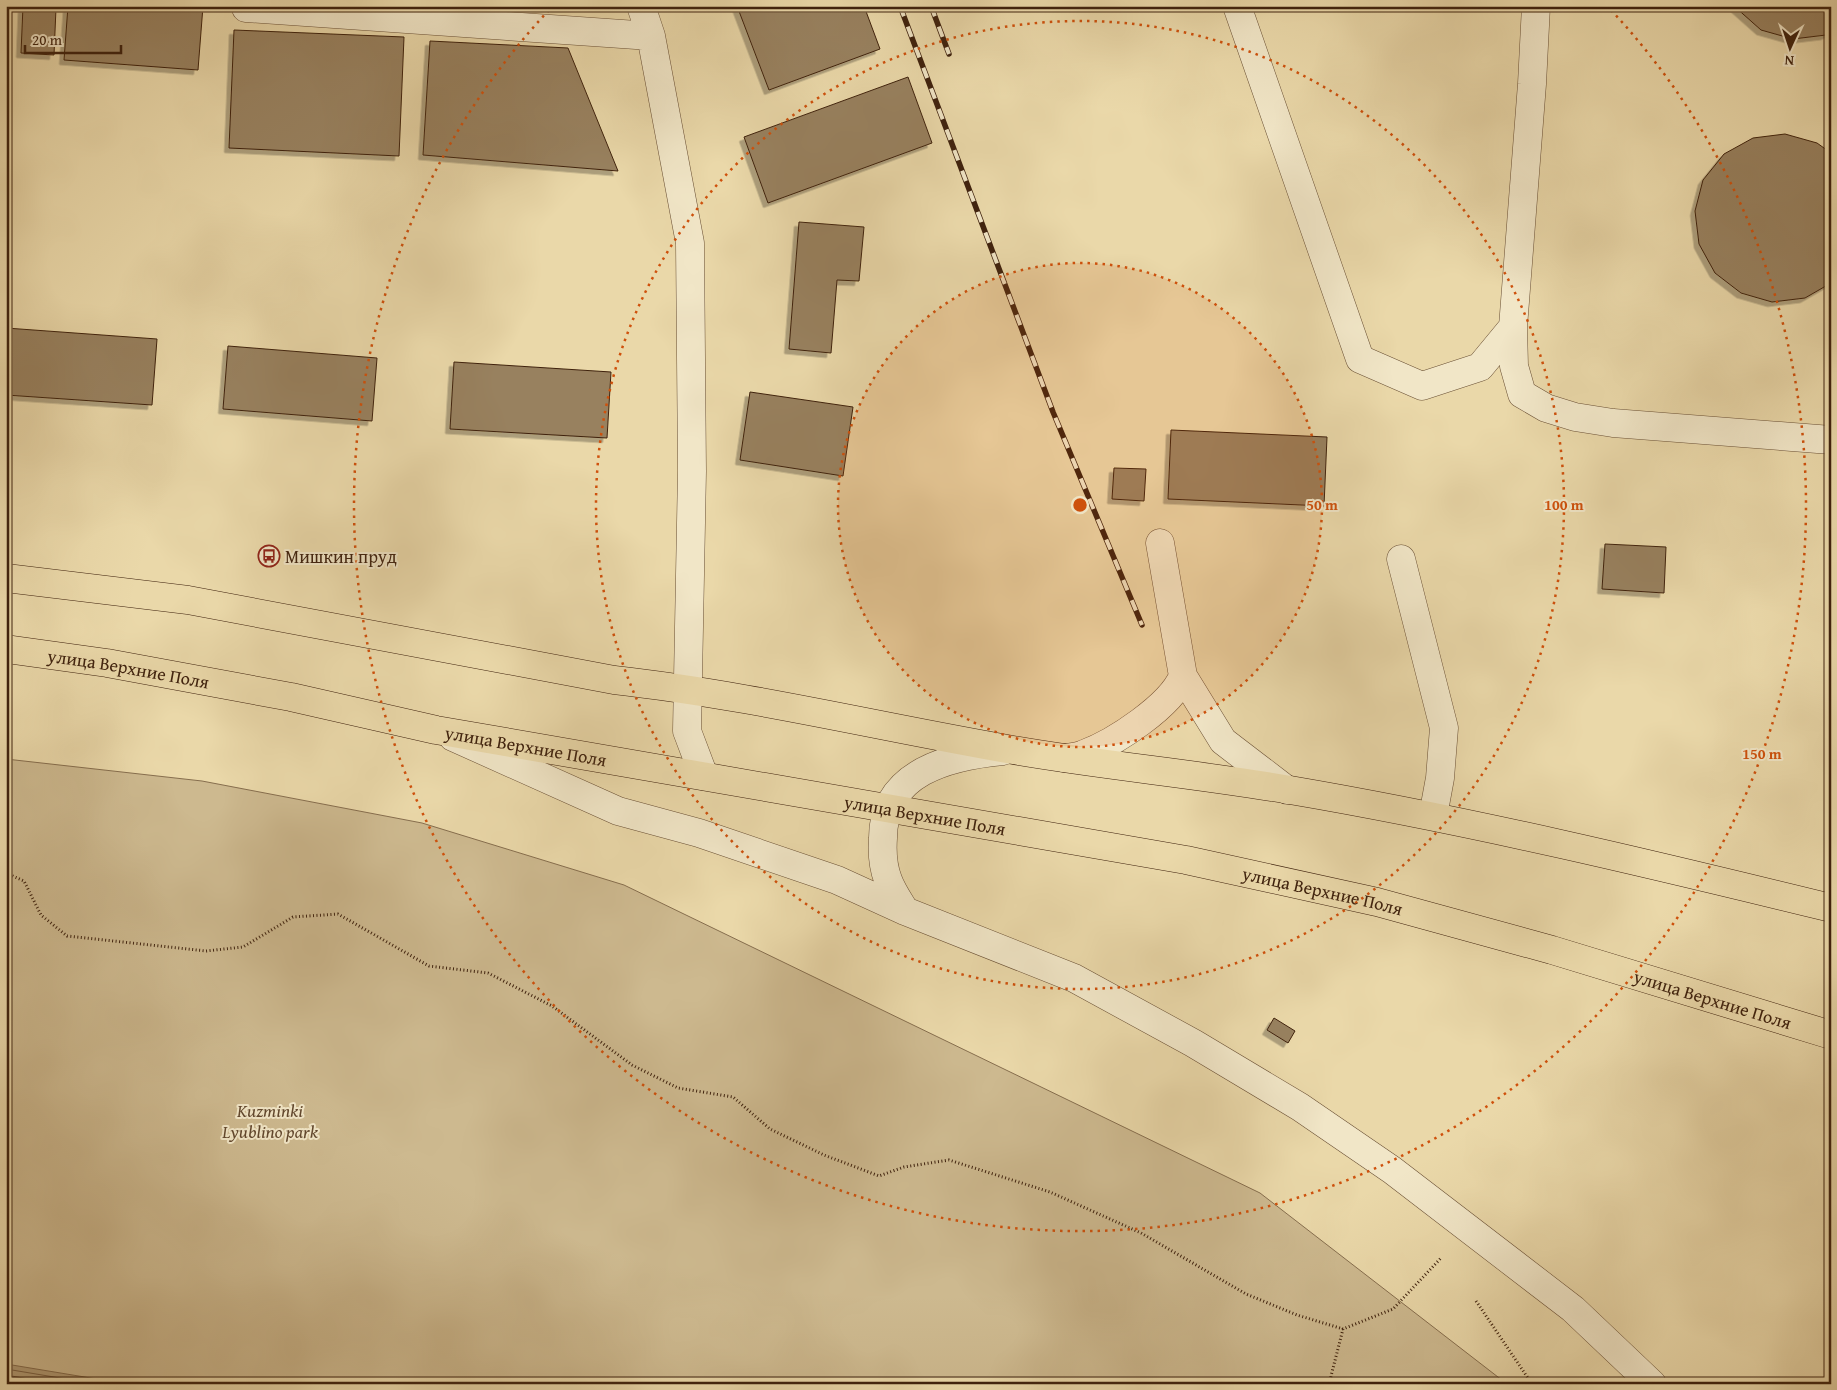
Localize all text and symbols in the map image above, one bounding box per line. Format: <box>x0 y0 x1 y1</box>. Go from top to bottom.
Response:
scale bar <box>25 22 121 54</box>
north arrow <box>1764 22 1814 72</box>
text: 20 m <box>32 29 63 50</box>
text: N <box>1783 51 1795 71</box>
text: 50 m <box>1306 494 1338 515</box>
text: 100 m <box>1544 494 1584 515</box>
centre of rings <box>1071 496 1089 514</box>
place label: Мишкин пруд <box>285 543 397 570</box>
bus stop icon: Мишкин пруд <box>257 544 281 568</box>
street label: улица Верхние Поля <box>45 641 212 695</box>
street label: улица Верхние Поля <box>442 718 609 773</box>
text: 150 m <box>1742 743 1782 764</box>
street label: улица Верхние Поля <box>841 787 1008 842</box>
street label: улица Верхние Поля <box>1239 859 1406 922</box>
street label: улица Верхние Поля <box>1630 962 1795 1036</box>
park label: Kuzminki Lyublino park <box>221 1097 319 1145</box>

